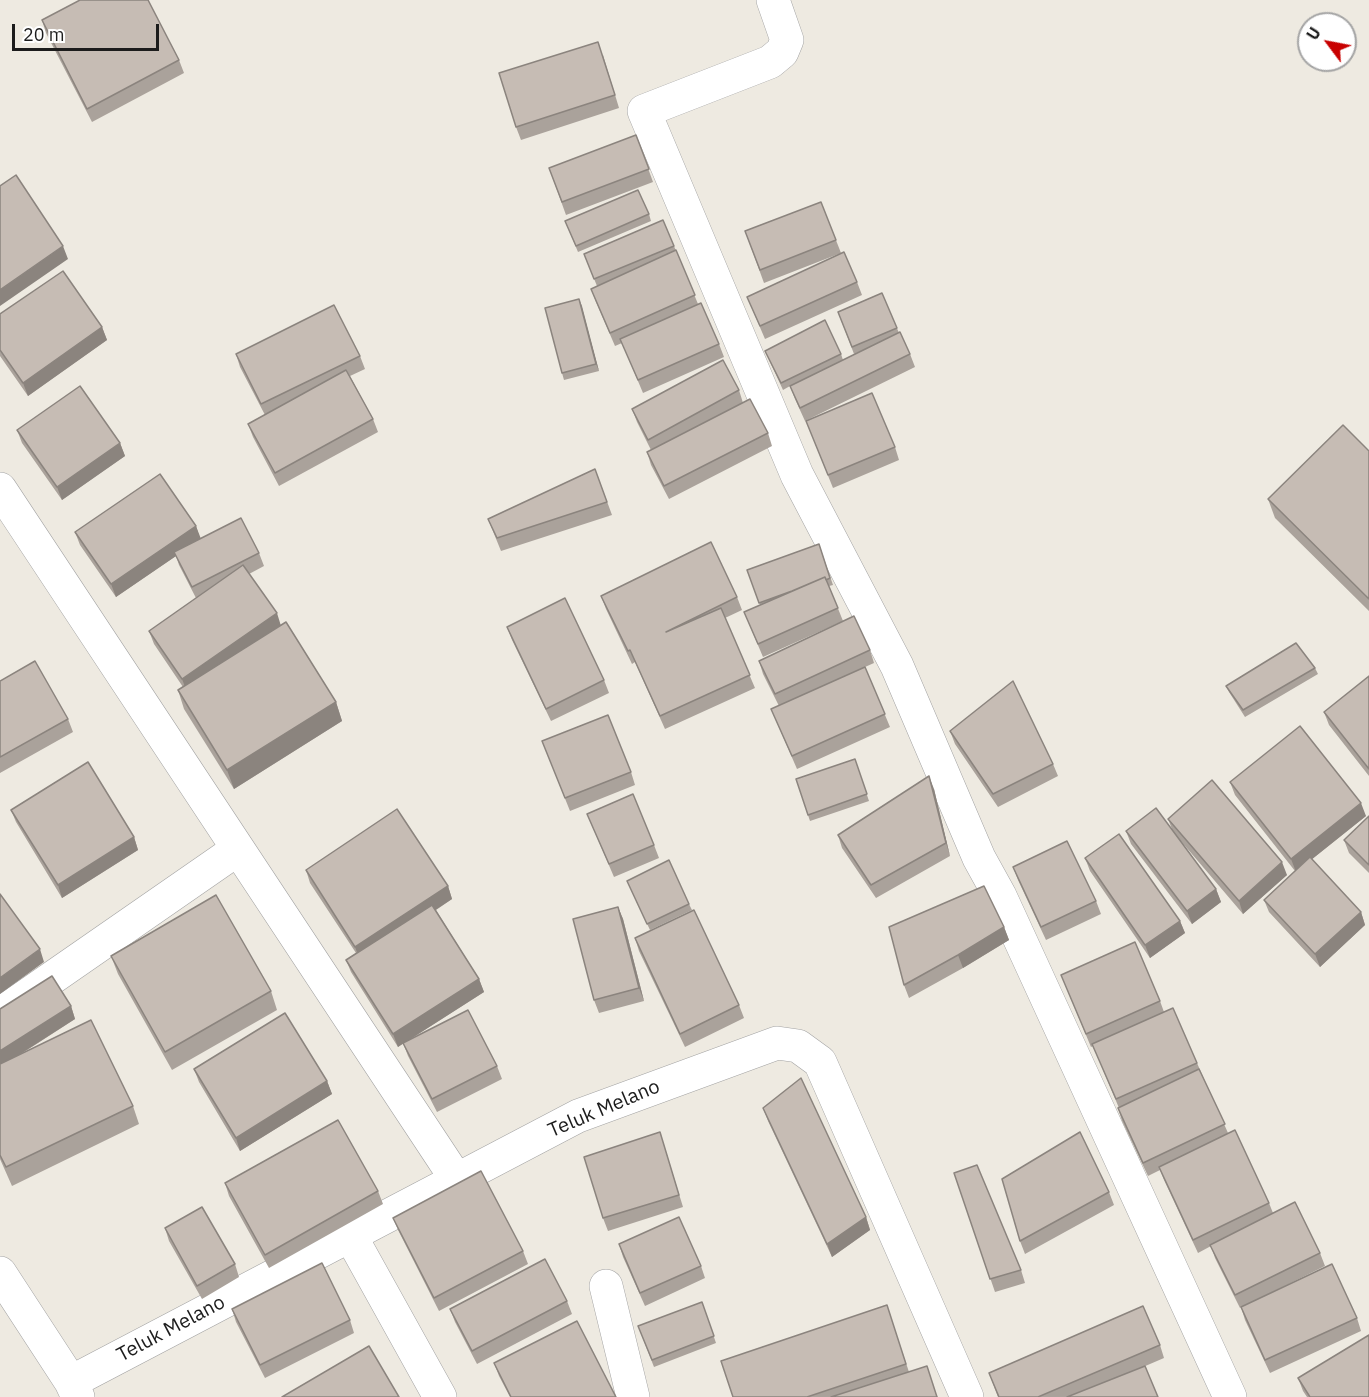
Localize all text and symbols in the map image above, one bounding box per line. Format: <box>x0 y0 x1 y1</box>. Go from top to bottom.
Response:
scale bar <box>15 12 162 50</box>
north arrow <box>1297 12 1357 72</box>
text: 20 m <box>23 23 65 46</box>
text: U <box>1302 24 1325 44</box>
street label: Teluk Melano <box>545 1075 663 1143</box>
street label: Teluk Melano <box>113 1290 229 1368</box>

